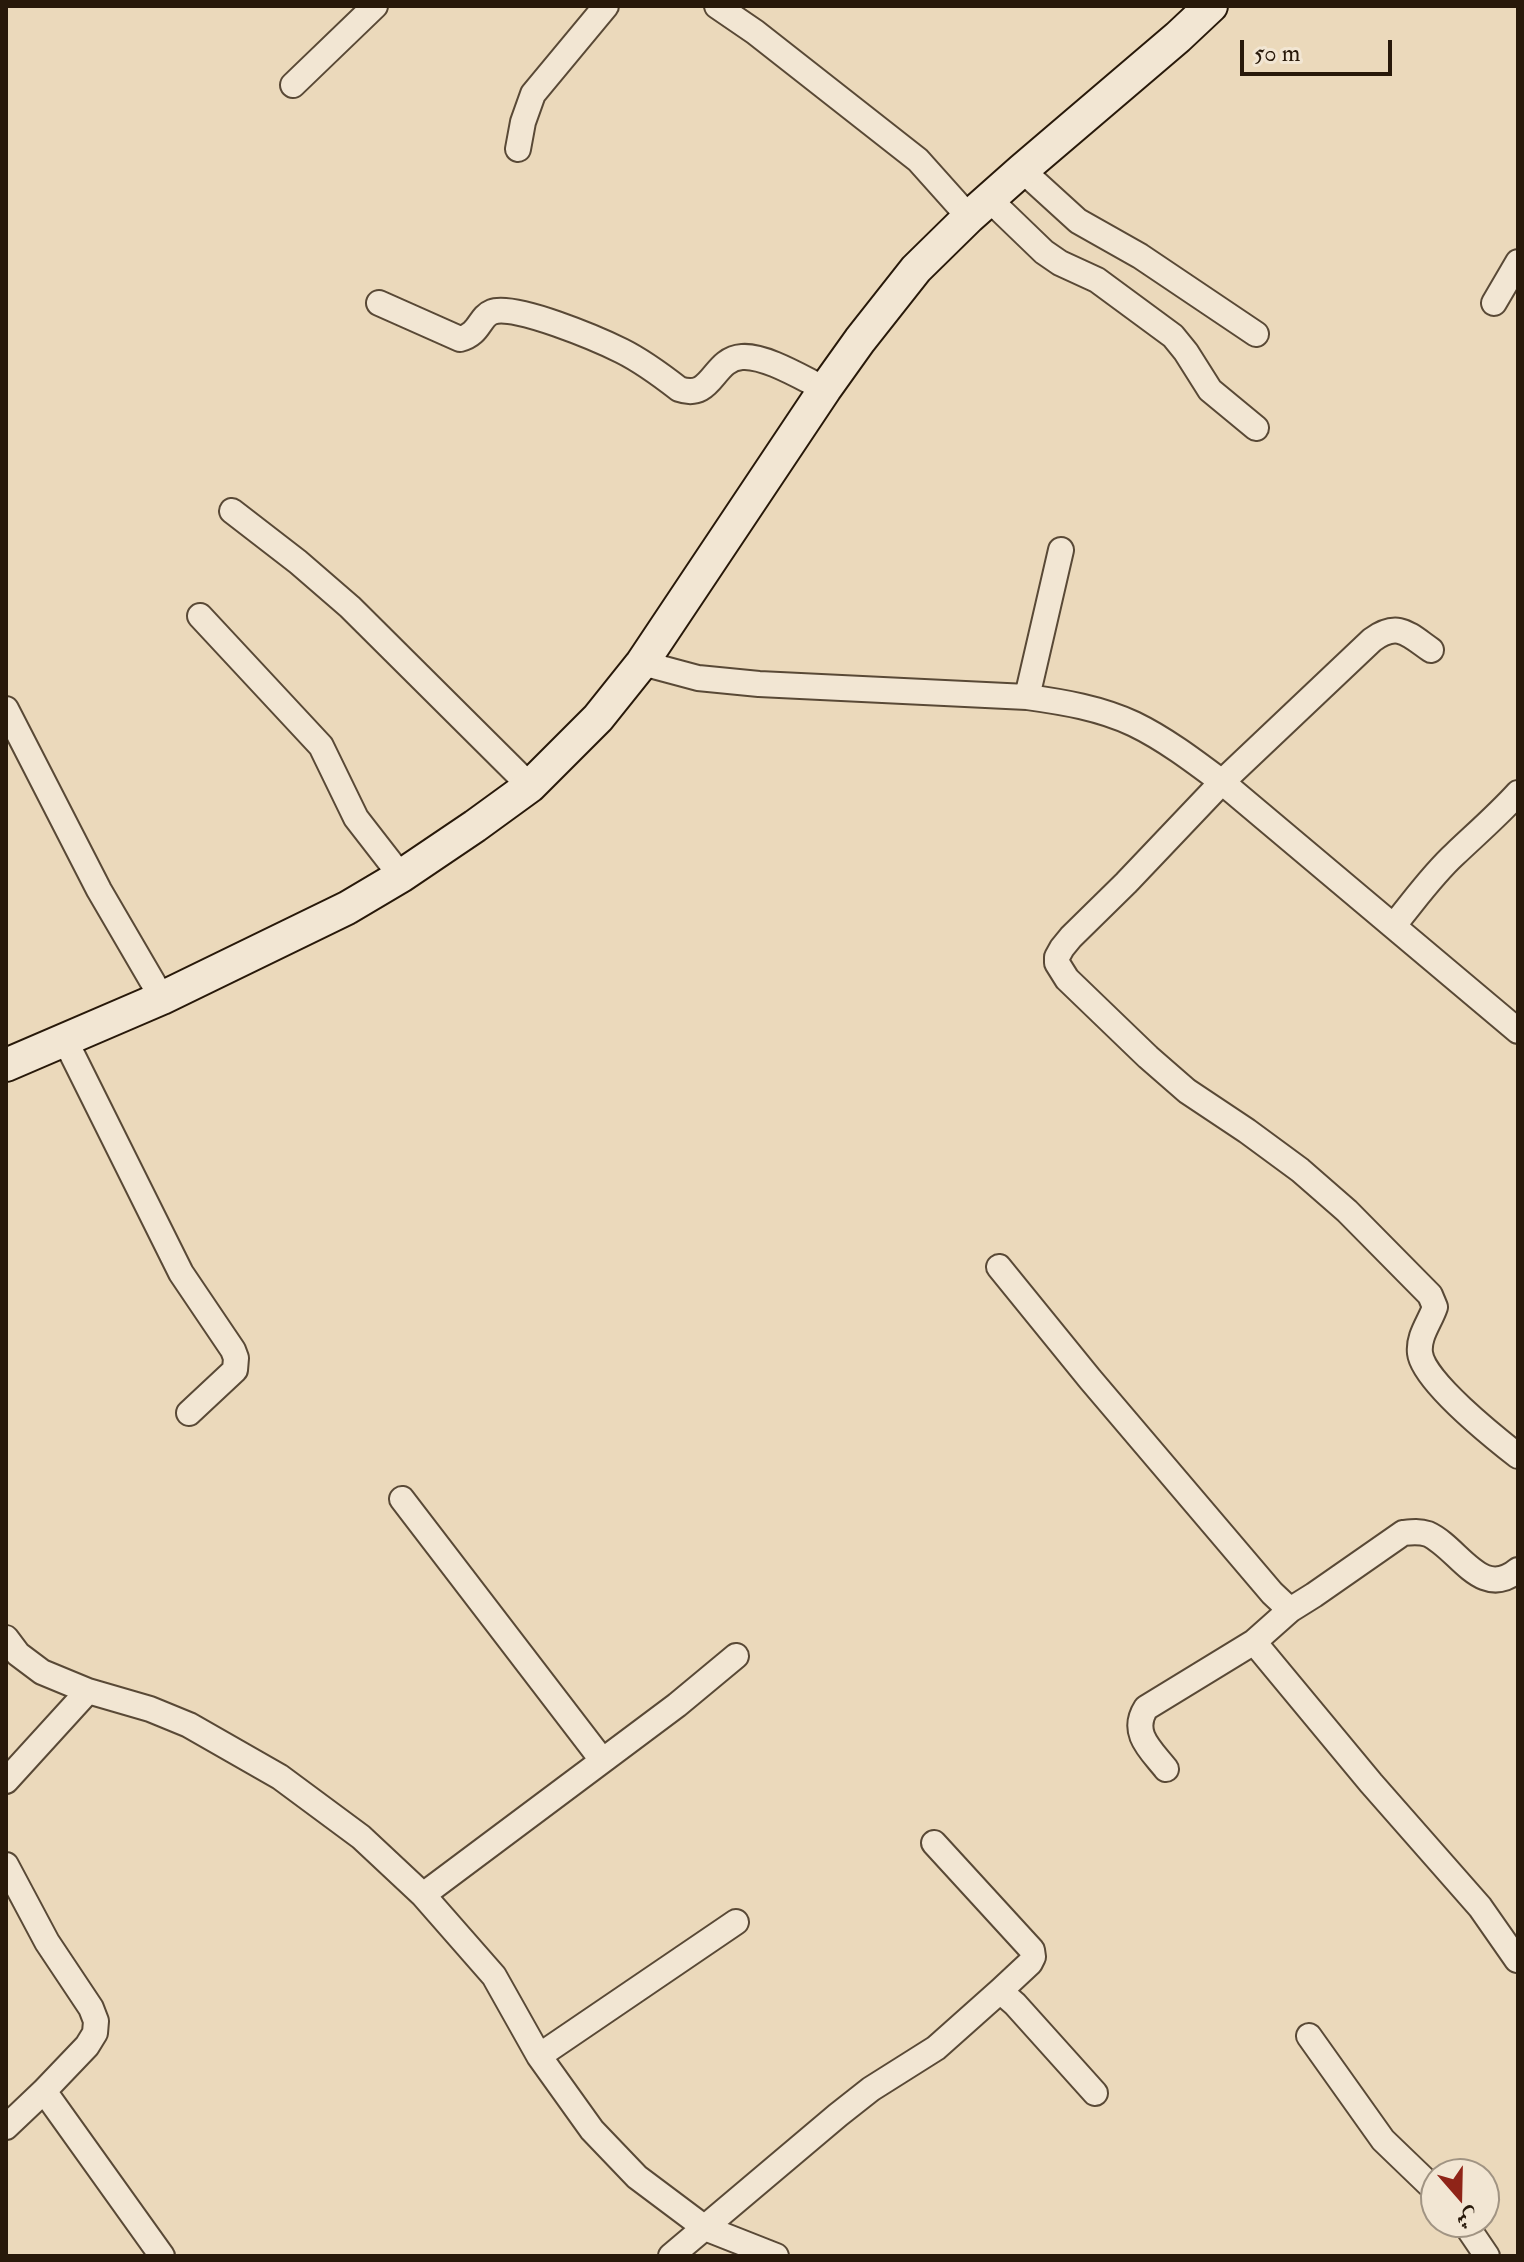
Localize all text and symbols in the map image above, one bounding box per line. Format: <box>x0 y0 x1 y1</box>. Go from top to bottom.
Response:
scale bar <box>1244 24 1396 74</box>
text: 50 m <box>1254 38 1300 69</box>
north arrow <box>1420 2158 1500 2238</box>
text: ش <box>1452 2202 1483 2236</box>

